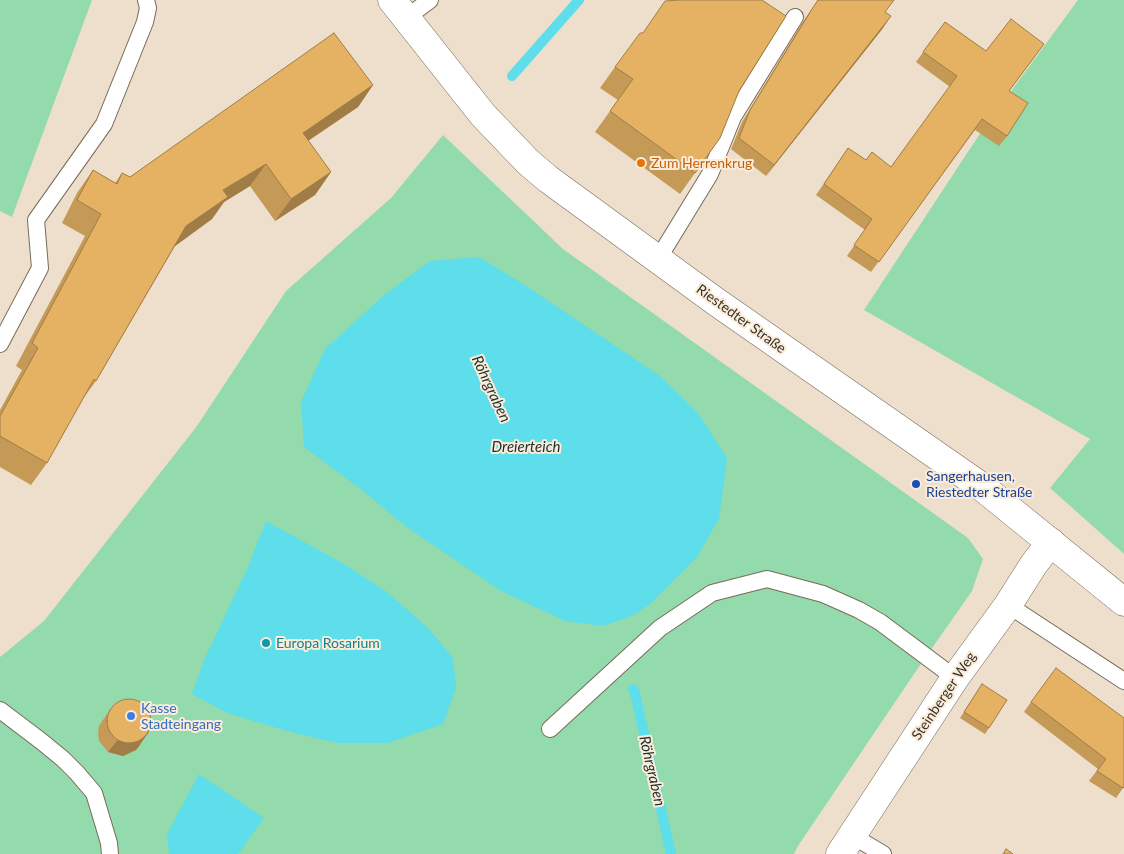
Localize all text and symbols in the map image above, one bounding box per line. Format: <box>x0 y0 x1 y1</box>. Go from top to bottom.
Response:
place label: Zum Herrenkrug <box>651 155 752 171</box>
marker: Zum Herrenkrug <box>635 157 647 169</box>
street label: Riestedter Straße <box>693 281 789 357</box>
water label: Röhrgraben <box>468 353 514 425</box>
water label: Dreierteich <box>492 438 560 456</box>
place label: Sangerhausen, Riestedter Straße <box>926 468 1033 501</box>
marker: Sangerhausen, Riestedter Straße <box>910 478 922 490</box>
place label: Europa Rosarium <box>276 635 380 651</box>
marker: Europa Rosarium <box>260 637 272 649</box>
street label: Steinberger Weg <box>908 649 980 743</box>
place label: Kasse Stadteingang <box>141 700 221 732</box>
marker: Kasse Stadteingang <box>125 710 137 722</box>
water label: Röhrgraben <box>635 734 669 808</box>

